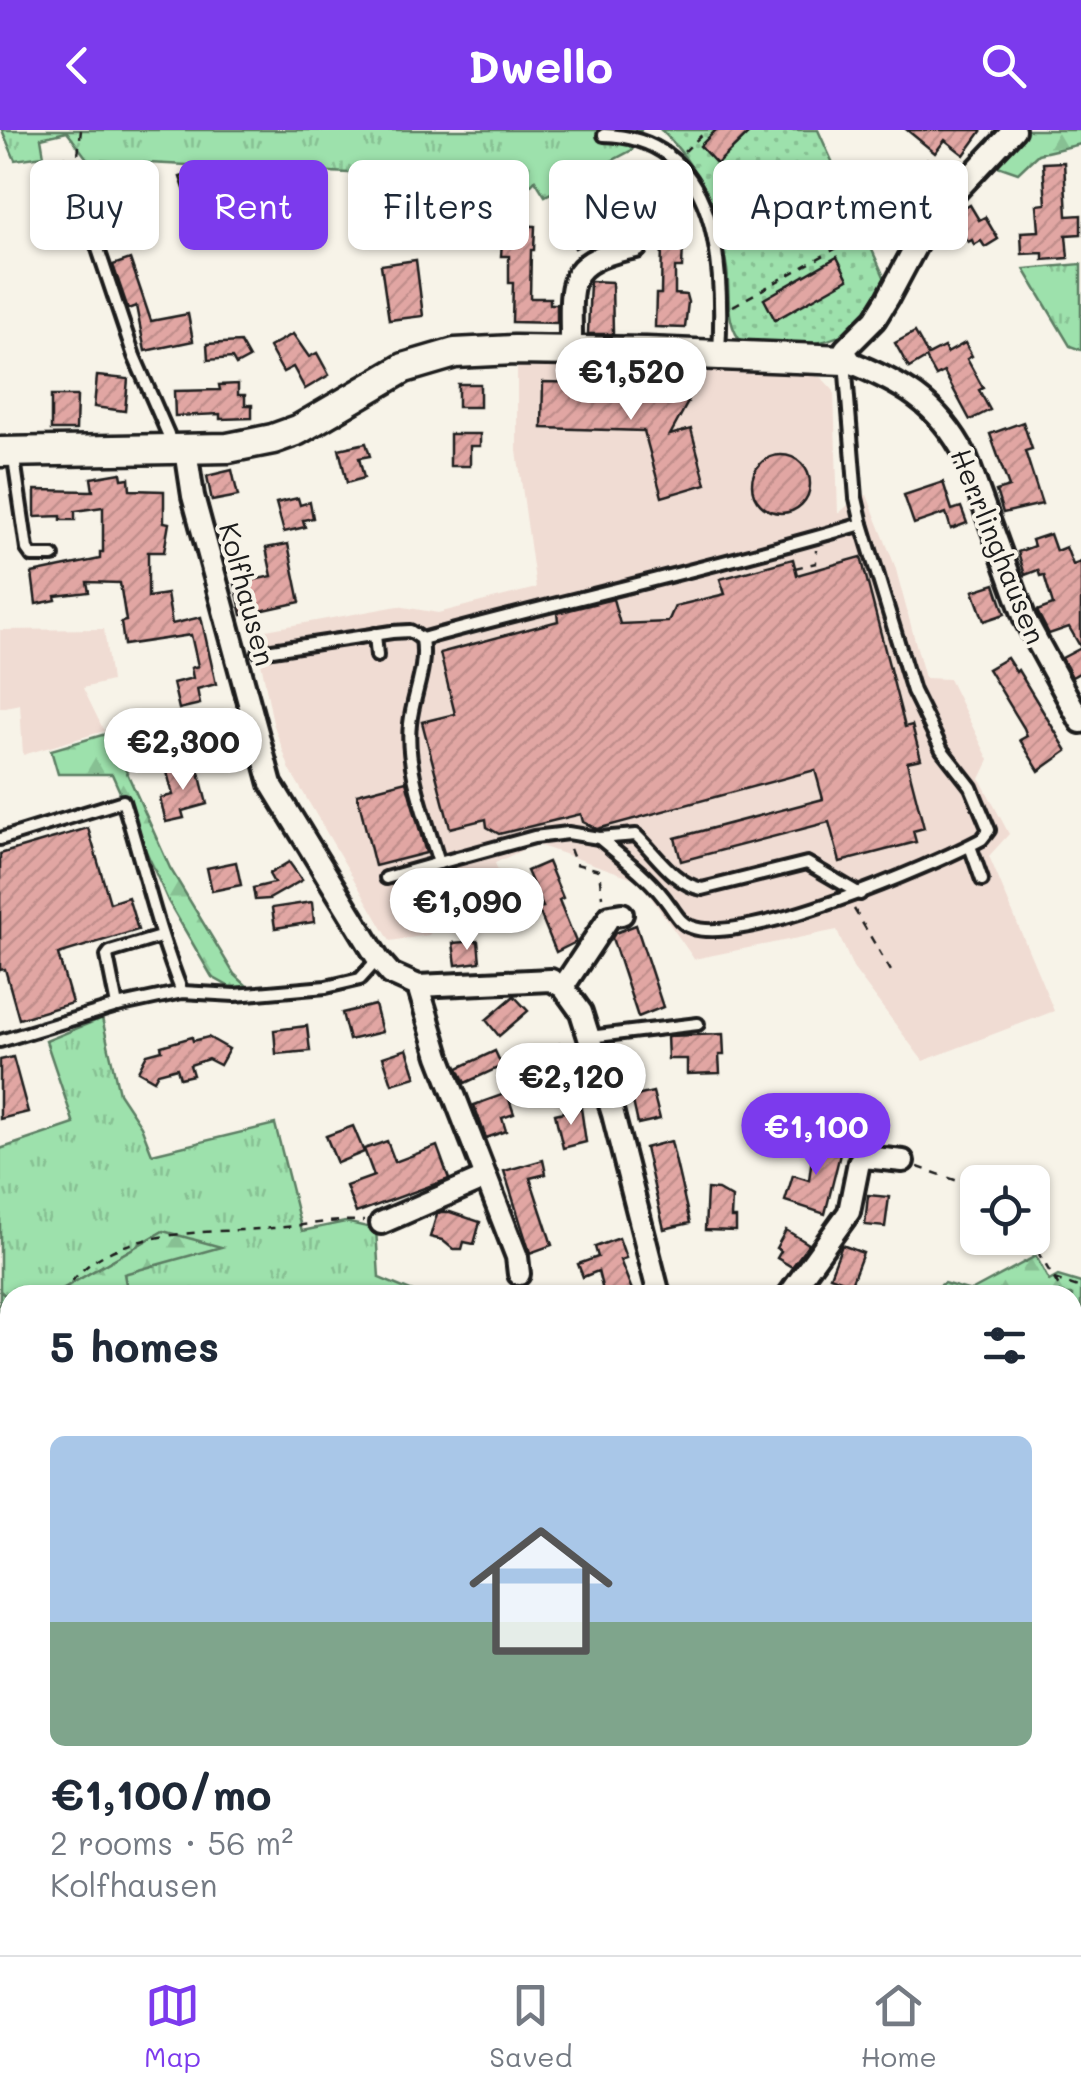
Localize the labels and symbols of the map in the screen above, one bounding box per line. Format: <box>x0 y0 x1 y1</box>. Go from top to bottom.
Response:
pin: €1,520 <box>550 338 712 423</box>
street label: Herrlinghausen <box>943 443 1055 649</box>
street label: Kolfhausen <box>212 519 284 669</box>
pin: €2,300 <box>102 708 264 793</box>
pin: €1,090 <box>386 868 548 953</box>
pin: €2,120 <box>490 1043 652 1128</box>
pin: €1,100 <box>735 1093 897 1178</box>

